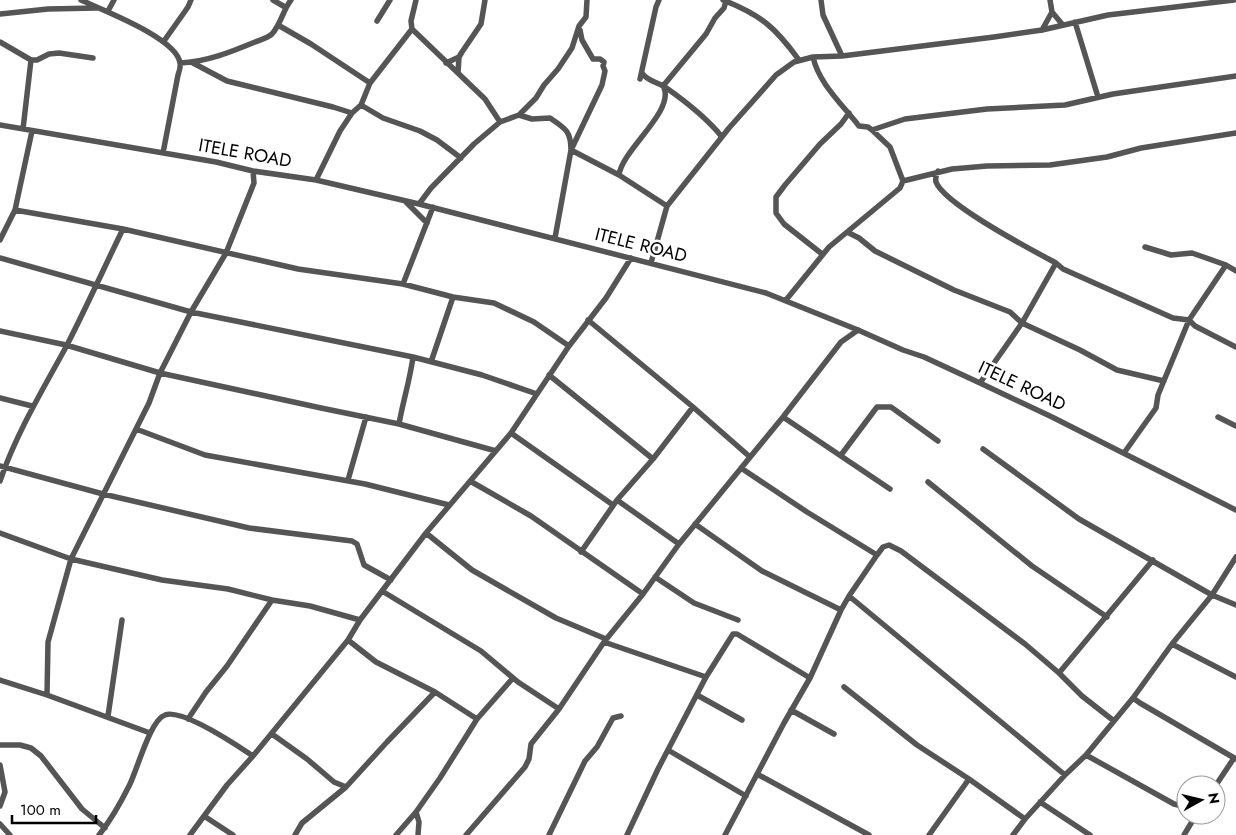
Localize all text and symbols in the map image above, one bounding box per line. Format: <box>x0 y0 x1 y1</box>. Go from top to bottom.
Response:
street label: ITELE ROAD <box>196 132 294 174</box>
street label: ITELE ROAD <box>592 221 690 269</box>
street label: ITELE ROAD <box>974 354 1070 418</box>
north arrow <box>1176 775 1226 825</box>
text: N <box>1203 791 1225 805</box>
scale bar <box>12 792 96 824</box>
text: 100 m <box>20 799 61 821</box>

